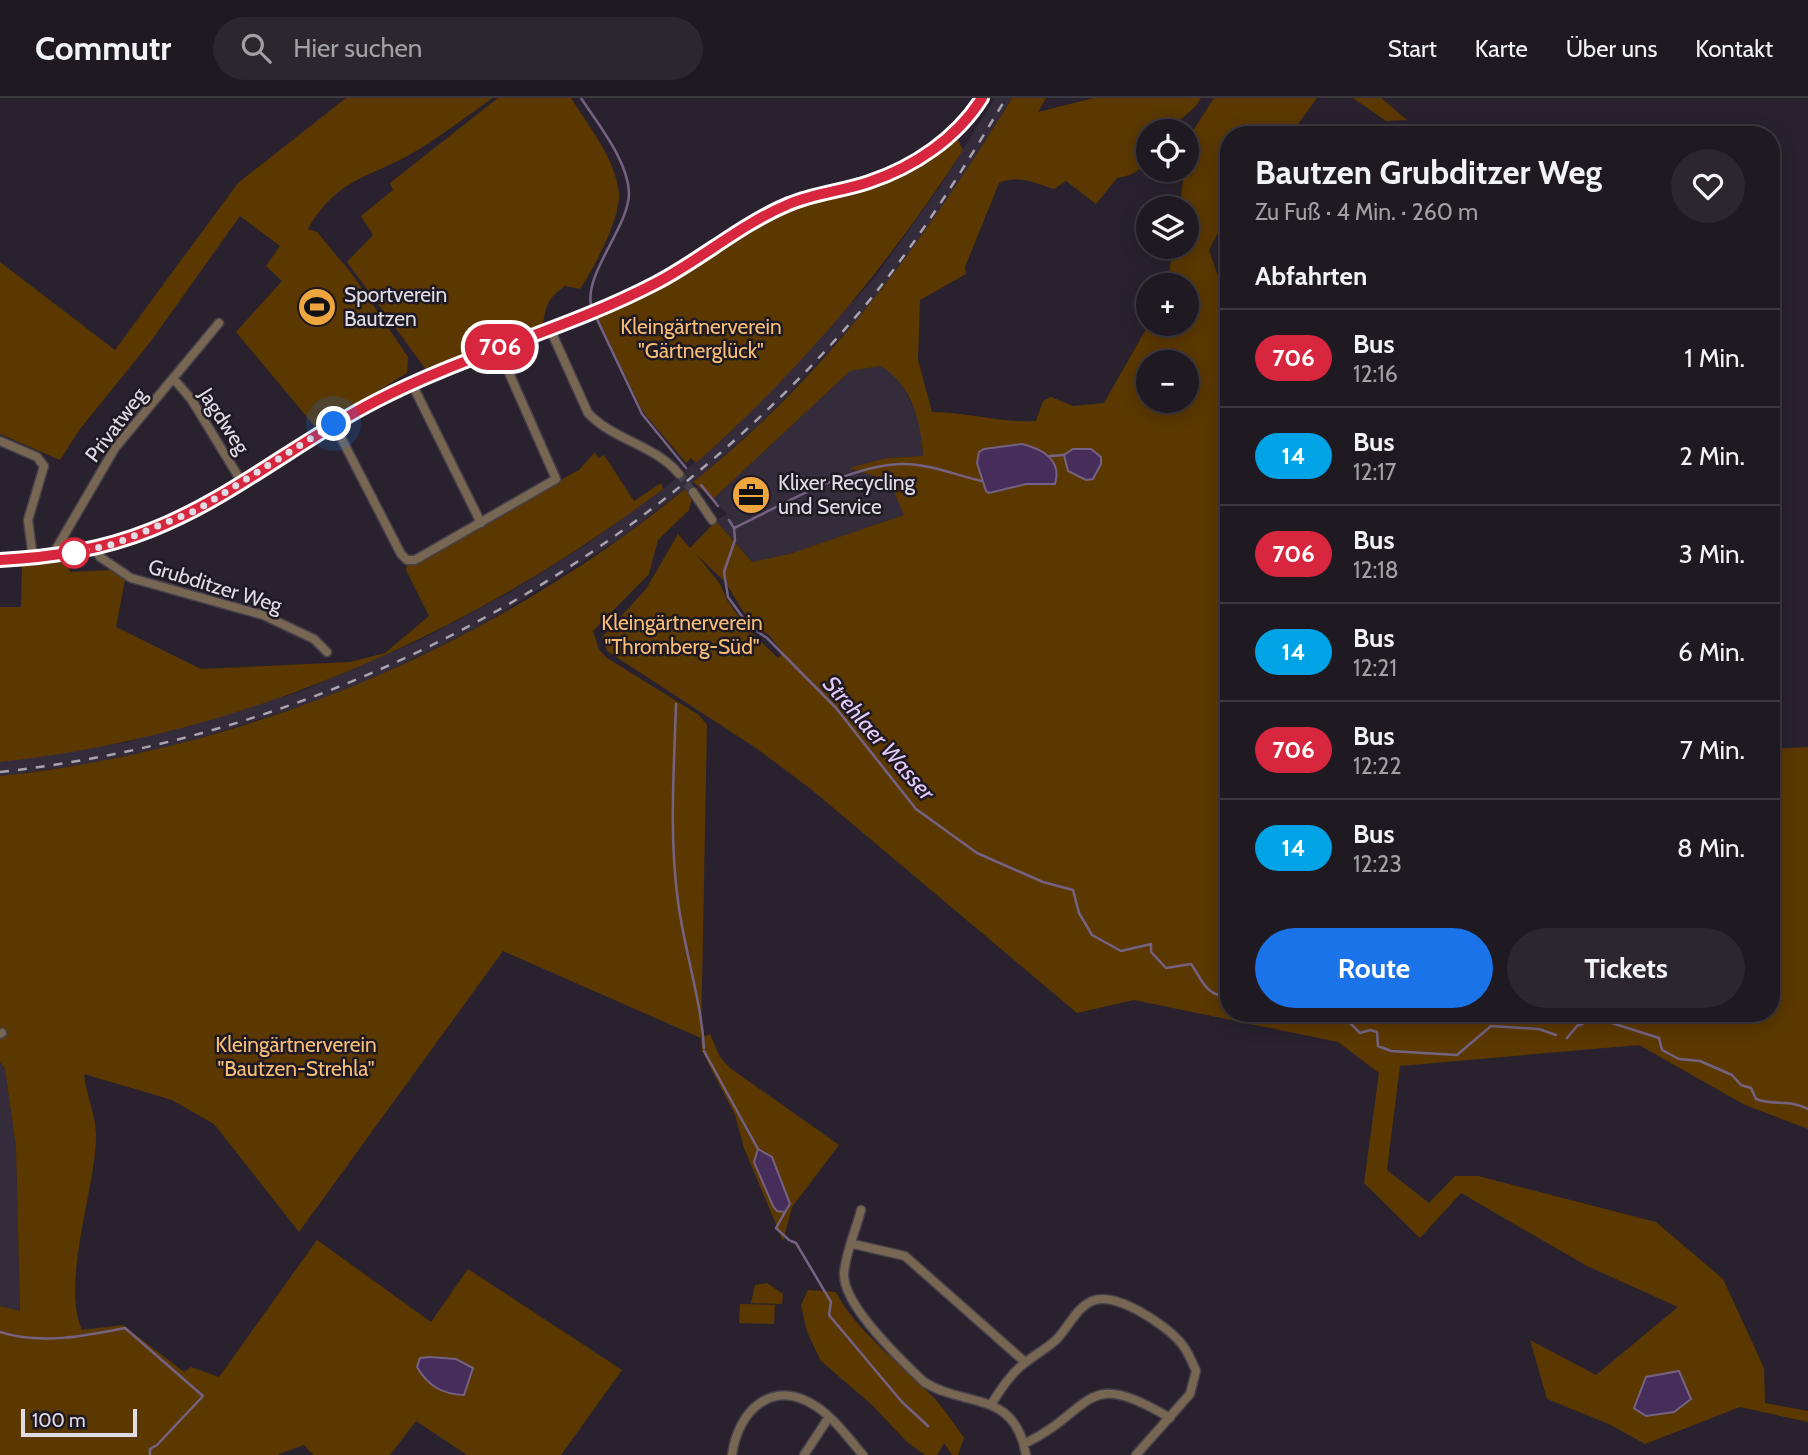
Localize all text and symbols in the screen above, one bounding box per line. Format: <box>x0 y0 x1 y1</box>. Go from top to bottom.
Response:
search box <box>213 17 703 80</box>
text: Commutr <box>35 28 171 68</box>
icon: search <box>237 29 275 67</box>
text: Hier suchen <box>293 32 422 64</box>
text: Start <box>1388 34 1437 63</box>
text: Karte <box>1475 34 1528 63</box>
text: Über uns <box>1566 34 1657 63</box>
text: Kontakt <box>1695 34 1773 63</box>
map controls <box>1136 119 1199 413</box>
button: locate <box>1136 119 1199 182</box>
button: heart <box>1671 149 1745 223</box>
text: Bautzen Grubditzer Weg <box>1255 152 1602 192</box>
button: layers <box>1136 196 1199 259</box>
text: Zu Fuß · 4 Min. · 260 m <box>1255 198 1478 226</box>
text: Abfahrten <box>1255 260 1367 292</box>
button: + <box>1136 273 1199 336</box>
place label: Sportverein Bautzen <box>344 282 447 331</box>
sports icon: Sportverein Bautzen <box>296 286 338 328</box>
park label: Kleingärtnerverein "Gärtnerglück" <box>620 314 782 363</box>
line badge: 706 <box>460 324 540 370</box>
text: Bus <box>1353 328 1394 360</box>
text: 706 <box>479 332 521 361</box>
text: 1 Min. <box>1684 342 1745 374</box>
text: 706 <box>1272 343 1315 372</box>
button: − <box>1136 350 1199 413</box>
text: 12:16 <box>1353 360 1398 388</box>
street label: Privatweg <box>80 382 152 467</box>
street label: Jagdweg <box>193 382 255 459</box>
your location <box>316 406 351 441</box>
text: Bus <box>1353 426 1394 458</box>
text: 2 Min. <box>1679 440 1745 472</box>
text: 14 <box>1282 441 1305 470</box>
text: 12:17 <box>1353 458 1396 486</box>
place label: Klixer Recycling und Service <box>778 470 916 519</box>
office icon: Klixer Recycling und Service <box>730 474 772 516</box>
text: Bus <box>1353 524 1394 556</box>
unlabelled marker <box>59 538 89 568</box>
text: 3 Min. <box>1679 538 1745 570</box>
text: 706 <box>1272 539 1315 568</box>
street label: Grubditzer Weg <box>145 553 286 618</box>
text: 12:18 <box>1353 556 1399 584</box>
park label: Kleingärtnerverein "Thromberg-Süd" <box>601 610 763 659</box>
text: Bus <box>1353 622 1394 654</box>
text: 6 Min. <box>1678 636 1745 668</box>
text: 14 <box>1282 637 1305 666</box>
text: 12:21 <box>1353 654 1397 682</box>
water label: Strehlaer Wasser <box>817 670 941 807</box>
text: Bus <box>1353 720 1394 752</box>
text: 7 Min. <box>1680 734 1745 766</box>
text: 706 <box>1272 735 1315 764</box>
text: 12:22 <box>1353 752 1401 780</box>
text: Bus <box>1353 818 1394 850</box>
text: 8 Min. <box>1677 832 1745 864</box>
text: 14 <box>1282 833 1305 862</box>
text: 12:23 <box>1353 850 1402 878</box>
button: Route <box>1255 928 1493 1008</box>
button: Tickets <box>1507 928 1745 1008</box>
park label: Kleingärtnerverein "Bautzen-Strehla" <box>215 1032 377 1081</box>
scale bar <box>21 1406 136 1438</box>
text: 100 m <box>32 1409 86 1432</box>

